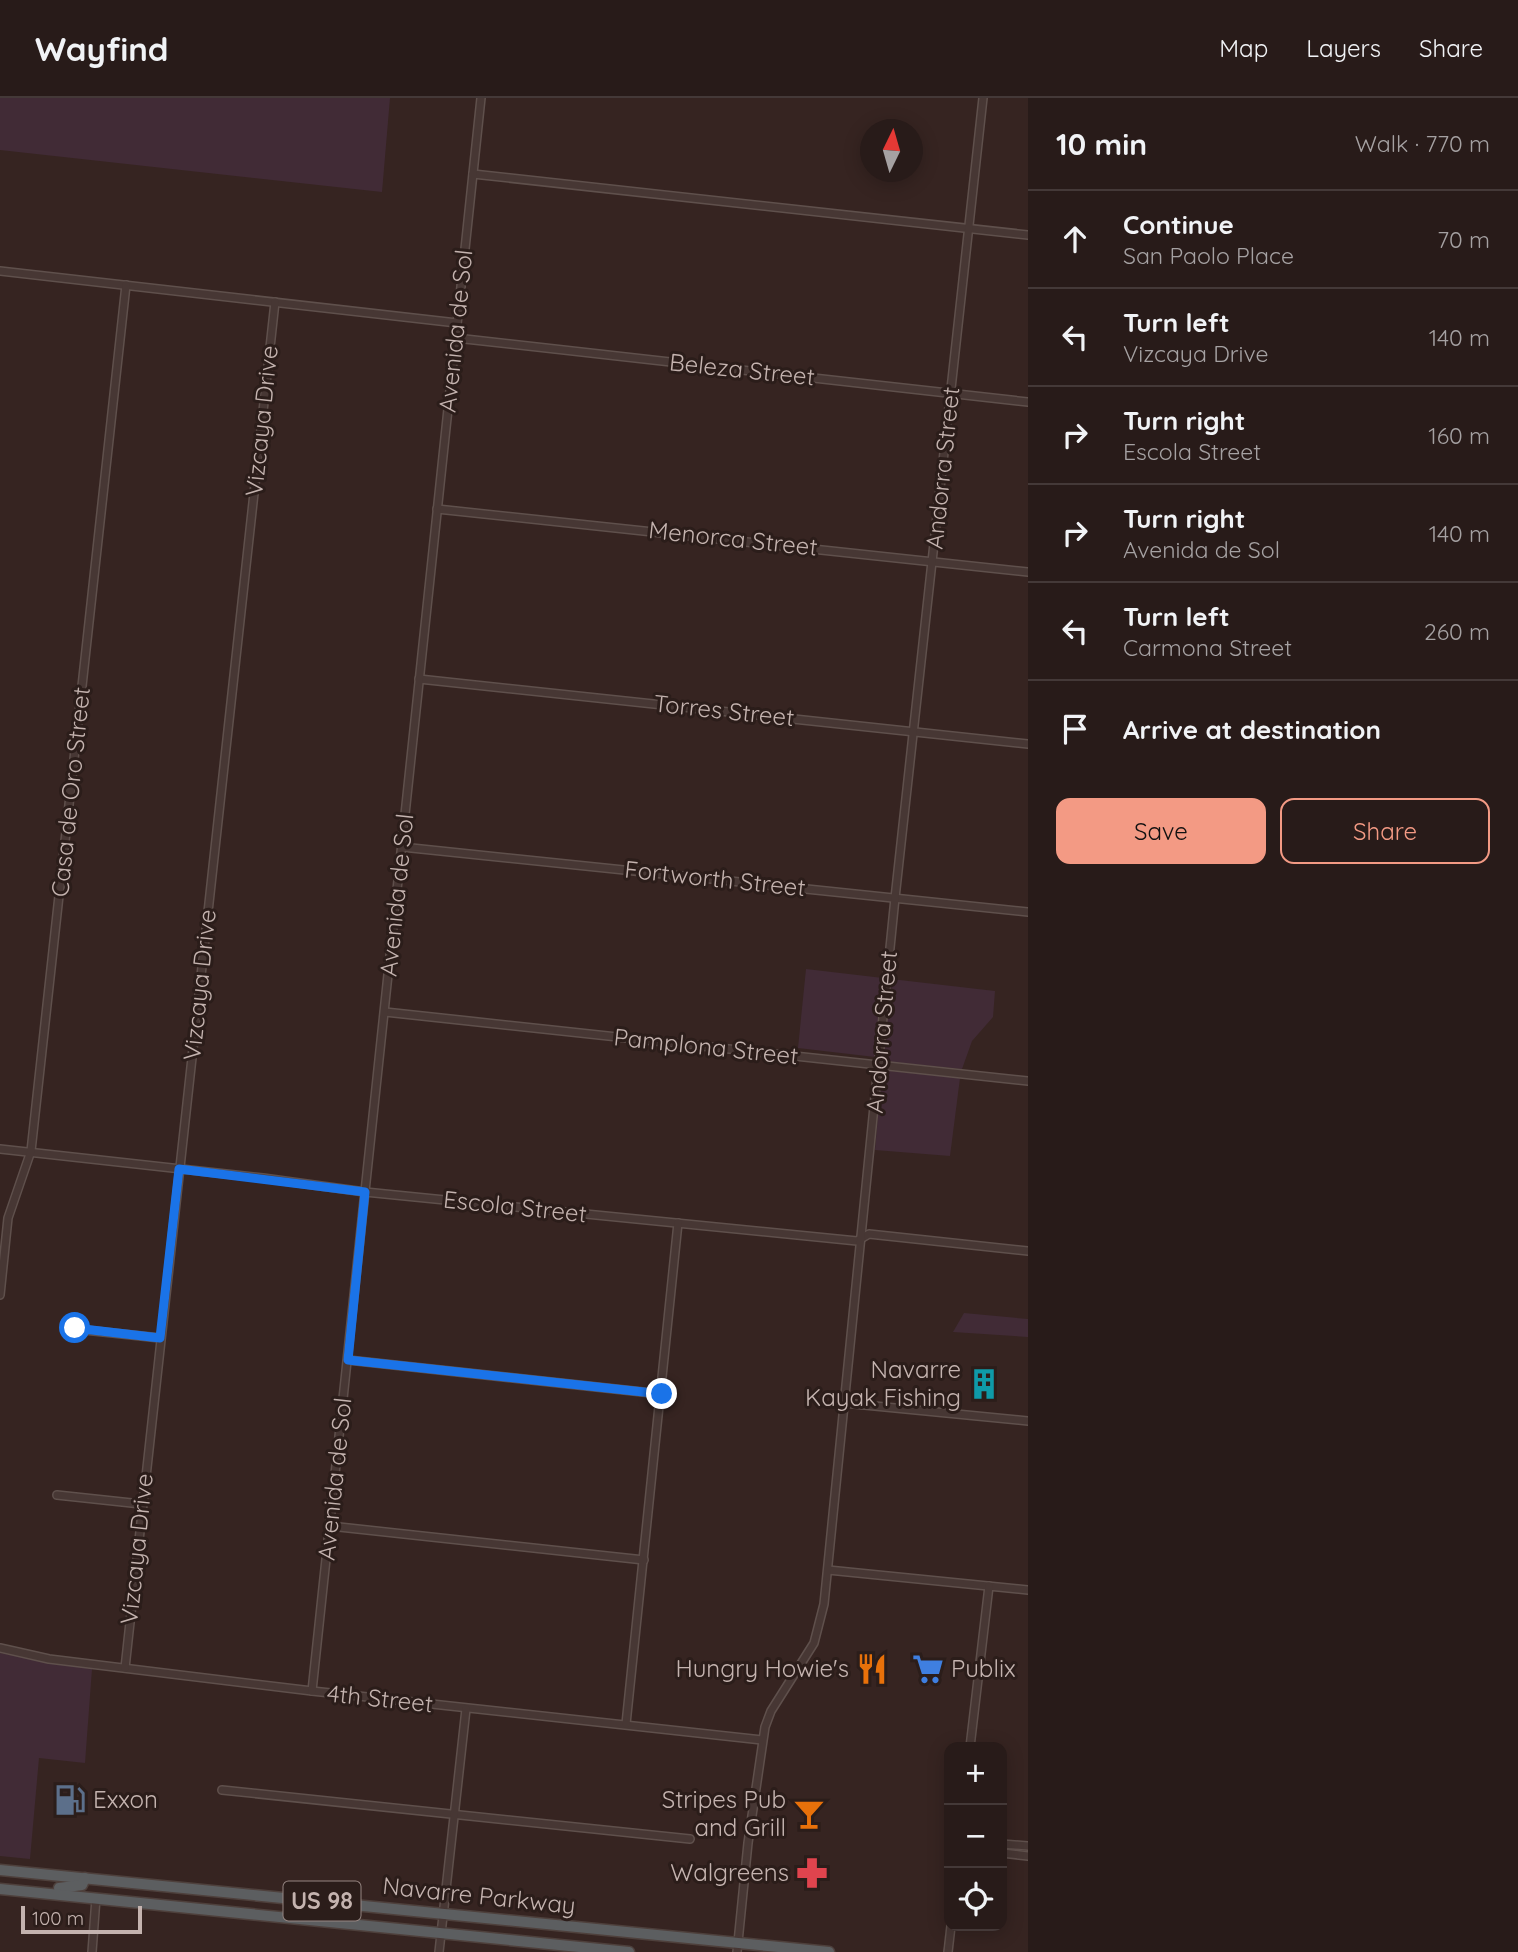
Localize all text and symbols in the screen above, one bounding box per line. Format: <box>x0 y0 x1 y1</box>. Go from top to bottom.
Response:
text: Wayfind <box>35 28 169 69</box>
text: Map <box>1219 33 1268 63</box>
text: Layers <box>1306 33 1381 63</box>
text: Share <box>1419 33 1483 63</box>
north arrow <box>860 119 923 182</box>
text: 10 min <box>1056 125 1147 163</box>
text: Walk · 770 m <box>1355 129 1490 158</box>
text: Continue <box>1123 208 1234 241</box>
icon: ahead <box>1056 220 1094 258</box>
text: 70 m <box>1437 225 1490 254</box>
text: San Paolo Place <box>1123 241 1294 270</box>
street label: Avenida de Sol <box>432 248 478 414</box>
text: Turn left <box>1123 306 1230 339</box>
icon: left <box>1056 318 1094 356</box>
text: 140 m <box>1429 323 1490 352</box>
text: Vizcaya Drive <box>1123 339 1269 368</box>
street label: Vizcaya Drive <box>238 344 284 498</box>
street label: Beleza Street <box>668 346 816 392</box>
street label: Andorra Street <box>919 385 965 551</box>
text: Turn right <box>1123 404 1245 437</box>
icon: right <box>1056 416 1094 454</box>
text: 160 m <box>1428 421 1490 450</box>
text: Escola Street <box>1123 437 1261 466</box>
text: Turn right <box>1123 502 1245 535</box>
street label: Menorca Street <box>647 514 819 562</box>
icon: right <box>1056 514 1094 552</box>
text: 140 m <box>1429 519 1490 548</box>
text: Avenida de Sol <box>1123 535 1280 564</box>
text: Turn left <box>1123 600 1230 633</box>
icon: left <box>1056 612 1094 650</box>
text: 260 m <box>1424 617 1490 646</box>
text: Carmona Street <box>1123 633 1292 662</box>
street label: Casa de Oro Street <box>44 685 96 898</box>
street label: Torres Street <box>652 688 796 732</box>
icon: arrive <box>1056 710 1094 748</box>
text: Arrive at destination <box>1123 713 1381 746</box>
button: Save <box>1056 798 1266 864</box>
button: Share <box>1280 798 1490 864</box>
street label: Avenida de Sol <box>373 812 419 978</box>
street label: Fortworth Street <box>623 854 807 902</box>
street label: Vizcaya Drive <box>176 908 222 1062</box>
street label: Andorra Street <box>859 949 903 1115</box>
street label: Pamplona Street <box>612 1021 800 1071</box>
street label: Escola Street <box>442 1184 588 1228</box>
route start <box>59 1312 90 1343</box>
place label: Navarre Kayak Fishing <box>805 1354 961 1412</box>
building icon: Navarre Kayak Fishing <box>967 1367 1001 1401</box>
route end <box>646 1378 677 1409</box>
street label: Avenida de Sol <box>311 1396 357 1562</box>
street label: Vizcaya Drive <box>113 1472 159 1626</box>
restaurant icon: Hungry Howie's <box>855 1652 889 1686</box>
supermarket icon: Publix <box>911 1652 945 1686</box>
place label: Hungry Howie's <box>675 1653 849 1683</box>
place label: Publix <box>951 1653 1016 1683</box>
street label: 4th Street <box>326 1678 435 1718</box>
map controls <box>944 1742 1007 1931</box>
button: + <box>944 1742 1007 1805</box>
fuel station icon: Exxon <box>53 1783 87 1817</box>
place label: Exxon <box>93 1784 158 1814</box>
place label: Stripes Pub and Grill <box>662 1784 786 1842</box>
bar icon: Stripes Pub and Grill <box>792 1797 826 1831</box>
button: − <box>944 1805 1007 1868</box>
pharmacy icon: Walgreens <box>795 1856 829 1890</box>
place label: Walgreens <box>670 1857 789 1887</box>
button: locate <box>944 1868 1007 1931</box>
street label: Navarre Parkway <box>381 1870 577 1920</box>
road number: US 98 <box>284 1882 360 1920</box>
scale bar <box>21 1903 142 1935</box>
text: 100 m <box>32 1906 84 1930</box>

